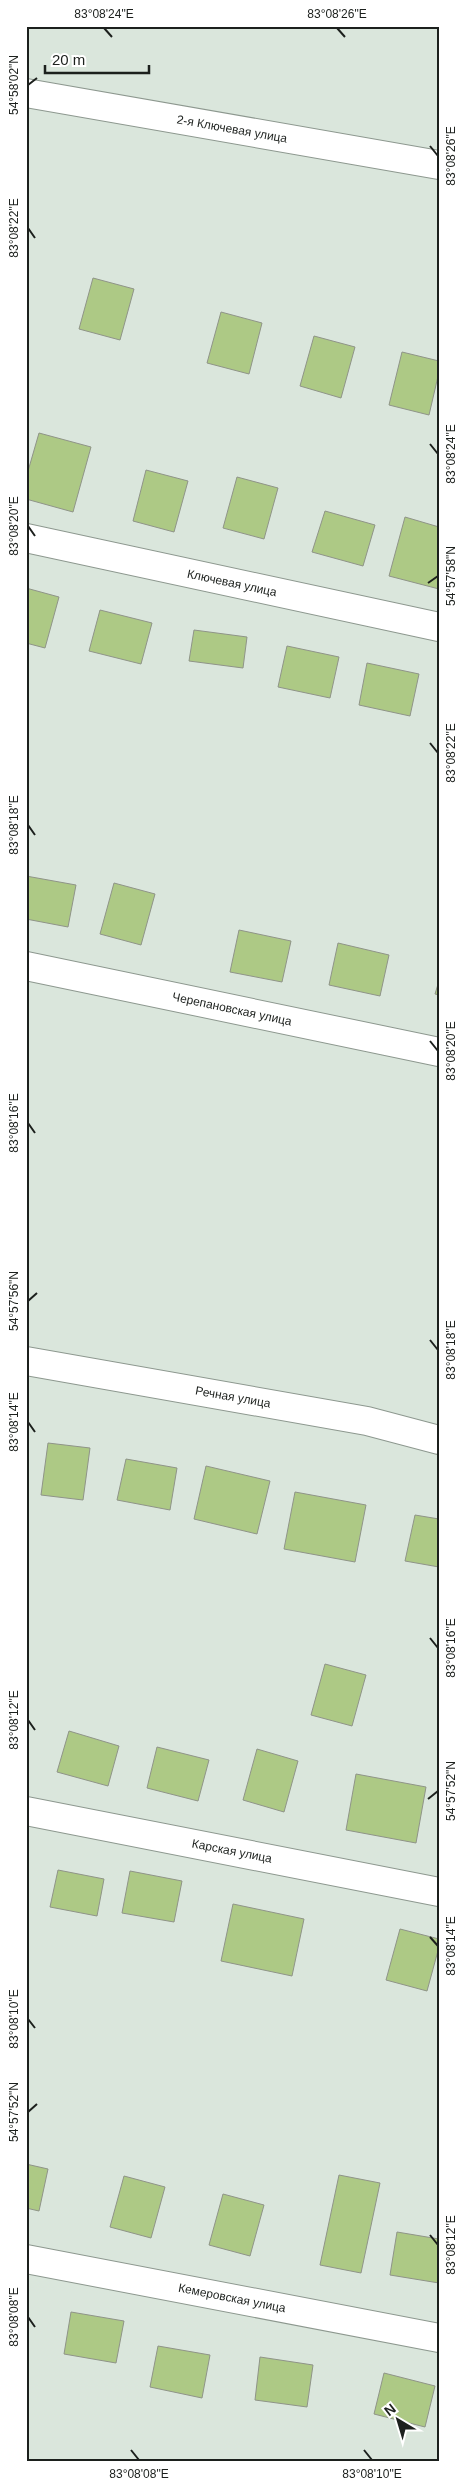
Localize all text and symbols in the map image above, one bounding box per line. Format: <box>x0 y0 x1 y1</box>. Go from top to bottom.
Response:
text: 83°08'24"E <box>74 7 134 21</box>
text: 83°08'26"E <box>307 7 367 21</box>
scale bar <box>45 42 149 74</box>
text: 20 m <box>52 51 85 68</box>
text: 54°58'02"N <box>7 55 21 115</box>
street label: 2-я Ключевая улица <box>176 112 289 146</box>
text: 83°08'26"E <box>444 126 458 186</box>
text: 83°08'22"E <box>7 198 21 258</box>
text: 83°08'24"E <box>444 424 458 484</box>
text: 83°08'20"E <box>7 496 21 556</box>
text: 54°57'58"N <box>444 546 458 606</box>
street label: Ключевая улица <box>186 567 278 599</box>
text: 83°08'22"E <box>444 723 458 783</box>
text: 83°08'18"E <box>7 795 21 855</box>
street label: Черепановская улица <box>171 989 293 1029</box>
text: 83°08'20"E <box>444 1021 458 1081</box>
text: 83°08'16"E <box>7 1093 21 1153</box>
text: 54°57'56"N <box>7 1271 21 1331</box>
text: 83°08'18"E <box>444 1320 458 1380</box>
street label: Речная улица <box>194 1383 272 1411</box>
text: 83°08'14"E <box>7 1392 21 1452</box>
text: 83°08'16"E <box>444 1618 458 1678</box>
text: 83°08'12"E <box>7 1690 21 1750</box>
text: 54°57'52"N <box>444 1761 458 1821</box>
street label: Карская улица <box>191 1836 274 1866</box>
text: 83°08'14"E <box>444 1916 458 1976</box>
text: 83°08'10"E <box>7 1989 21 2049</box>
text: 54°57'52"N <box>7 2082 21 2142</box>
text: 83°08'12"E <box>444 2215 458 2275</box>
street label: Кемеровская улица <box>177 2281 287 2315</box>
text: 83°08'08"E <box>7 2287 21 2347</box>
north arrow <box>372 2394 422 2444</box>
text: N <box>381 2400 399 2419</box>
text: 83°08'08"E <box>109 2467 169 2481</box>
text: 83°08'10"E <box>342 2467 402 2481</box>

